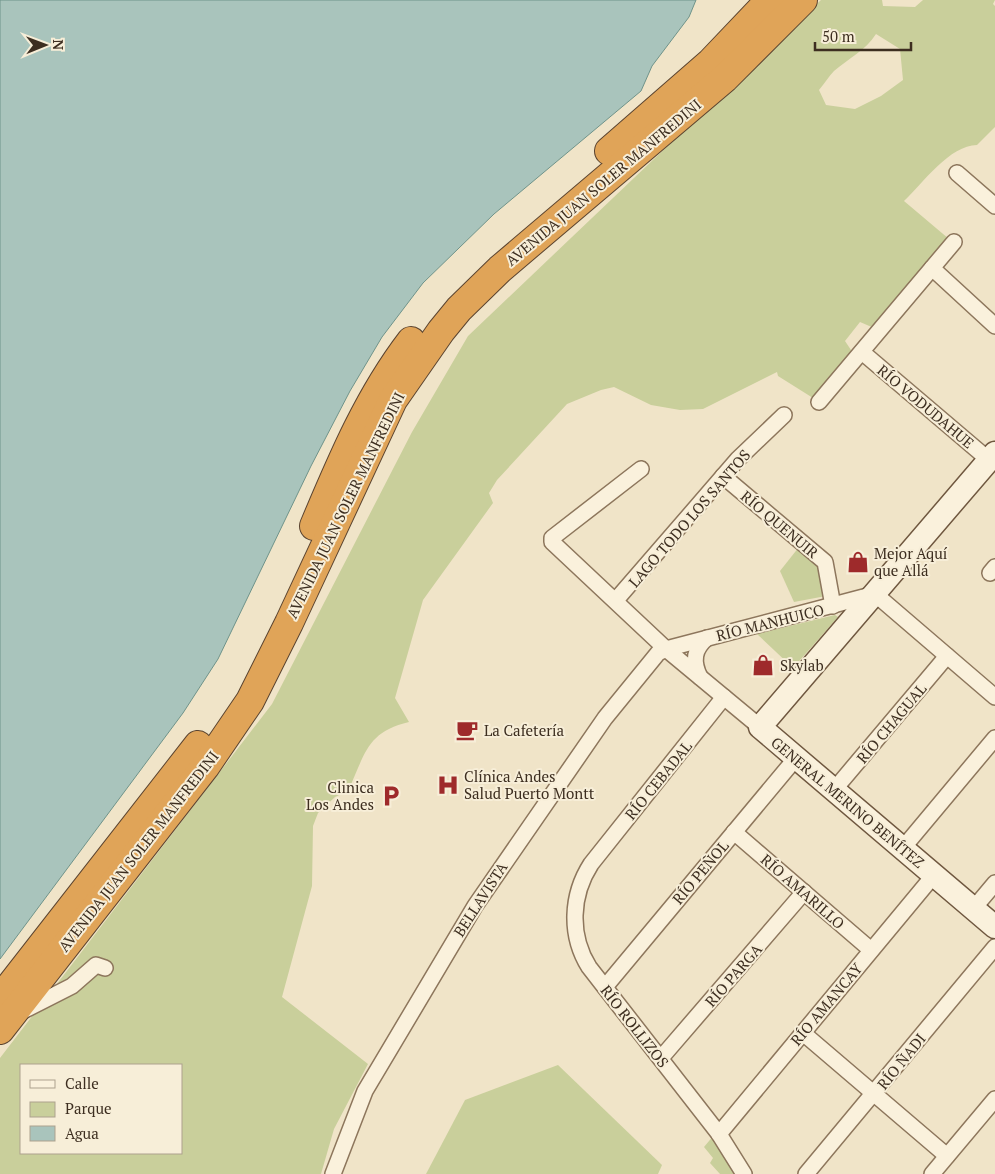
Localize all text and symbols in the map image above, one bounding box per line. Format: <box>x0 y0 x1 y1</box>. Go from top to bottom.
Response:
north arrow <box>20 20 70 70</box>
scale bar <box>815 20 911 52</box>
text: 50 m <box>822 26 855 46</box>
text: N <box>49 39 68 51</box>
street label: AVENIDA JUAN SOLER MANFREDINI <box>501 94 705 270</box>
street label: RÍO VODUDAHUE <box>873 360 979 452</box>
street label: AVENIDA JUAN SOLER MANFREDINI <box>281 388 409 622</box>
street label: LAGO TODO LOS SANTOS <box>624 445 754 591</box>
street label: RÍO QUENUIR <box>737 486 823 563</box>
place label: Mejor Aquí que Allá <box>874 543 948 580</box>
shop icon: Mejor Aquí que Allá <box>845 549 871 575</box>
street label: RÍO MANHUICO <box>714 599 826 645</box>
shop icon: Skylab <box>750 652 776 678</box>
place label: Skylab <box>780 655 824 675</box>
street label: RÍO CHAGUAL <box>852 679 930 767</box>
cafe icon: La Cafetería <box>454 717 480 743</box>
place label: La Cafetería <box>484 720 564 740</box>
street label: GENERAL MERINO BENÍTEZ <box>767 732 929 872</box>
street label: RÍO CEBADAL <box>620 737 696 823</box>
street label: AVENIDA JUAN SOLER MANFREDINI <box>53 747 223 955</box>
place label: Clínica Andes Salud Puerto Montt <box>464 766 595 803</box>
hospital icon: Clínica Andes Salud Puerto Montt <box>435 772 461 798</box>
place label: Clinica Los Andes <box>306 777 374 814</box>
parking icon: Clinica Los Andes <box>378 783 404 809</box>
street label: RÍO PEÑOL <box>667 836 733 908</box>
street label: RÍO AMARILLO <box>757 849 849 933</box>
street label: BELLAVISTA <box>448 857 512 940</box>
street label: RÍO PARGA <box>700 939 766 1011</box>
street label: RÍO AMANCAY <box>786 958 867 1049</box>
street label: RÍO ROLLIZOS <box>597 981 673 1071</box>
street label: RÍO ÑADI <box>872 1029 930 1093</box>
legend <box>20 1064 182 1154</box>
text: Calle <box>65 1073 99 1093</box>
text: Parque <box>65 1098 112 1118</box>
text: Agua <box>65 1123 99 1143</box>

